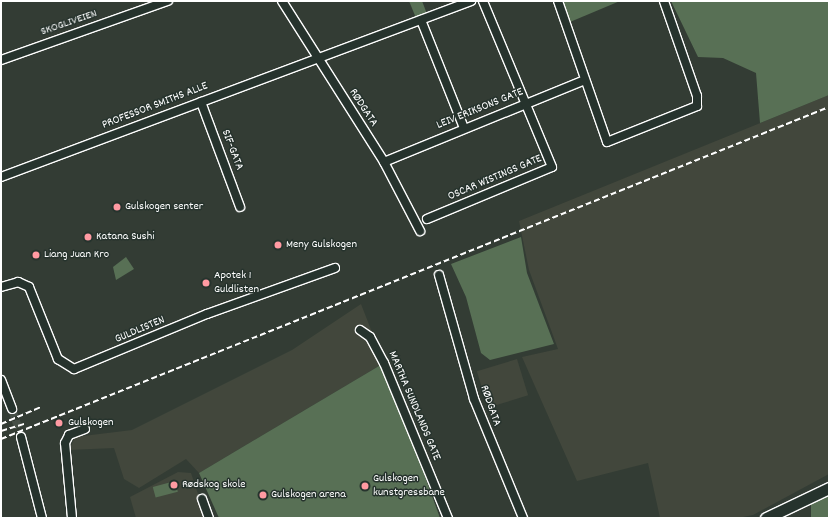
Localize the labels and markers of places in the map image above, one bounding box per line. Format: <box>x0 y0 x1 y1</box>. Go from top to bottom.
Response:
place label: Gulskogen senter <box>125 200 203 214</box>
marker: Gulskogen senter <box>112 202 122 212</box>
place label: Katana Sushi <box>96 230 154 244</box>
marker: Katana Sushi <box>83 232 93 242</box>
place label: Meny Gulskogen <box>286 238 357 252</box>
marker: Meny Gulskogen <box>273 240 283 250</box>
place label: Liang Juan Kro <box>44 248 109 262</box>
marker: Liang Juan Kro <box>31 250 41 260</box>
place label: Apotek 1 Guldlisten <box>214 269 259 297</box>
marker: Apotek 1 Guldlisten <box>201 278 211 288</box>
place label: Gulskogen <box>68 416 113 430</box>
marker: Gulskogen <box>53 417 65 429</box>
place label: Gulskogen kunstgressbane <box>373 472 445 500</box>
place label: Rødskog skole <box>182 478 246 492</box>
marker: Rødskog skole <box>169 480 179 490</box>
marker: Gulskogen kunstgressbane <box>360 481 370 491</box>
place label: Gulskogen arena <box>271 488 346 502</box>
marker: Gulskogen arena <box>258 490 268 500</box>

